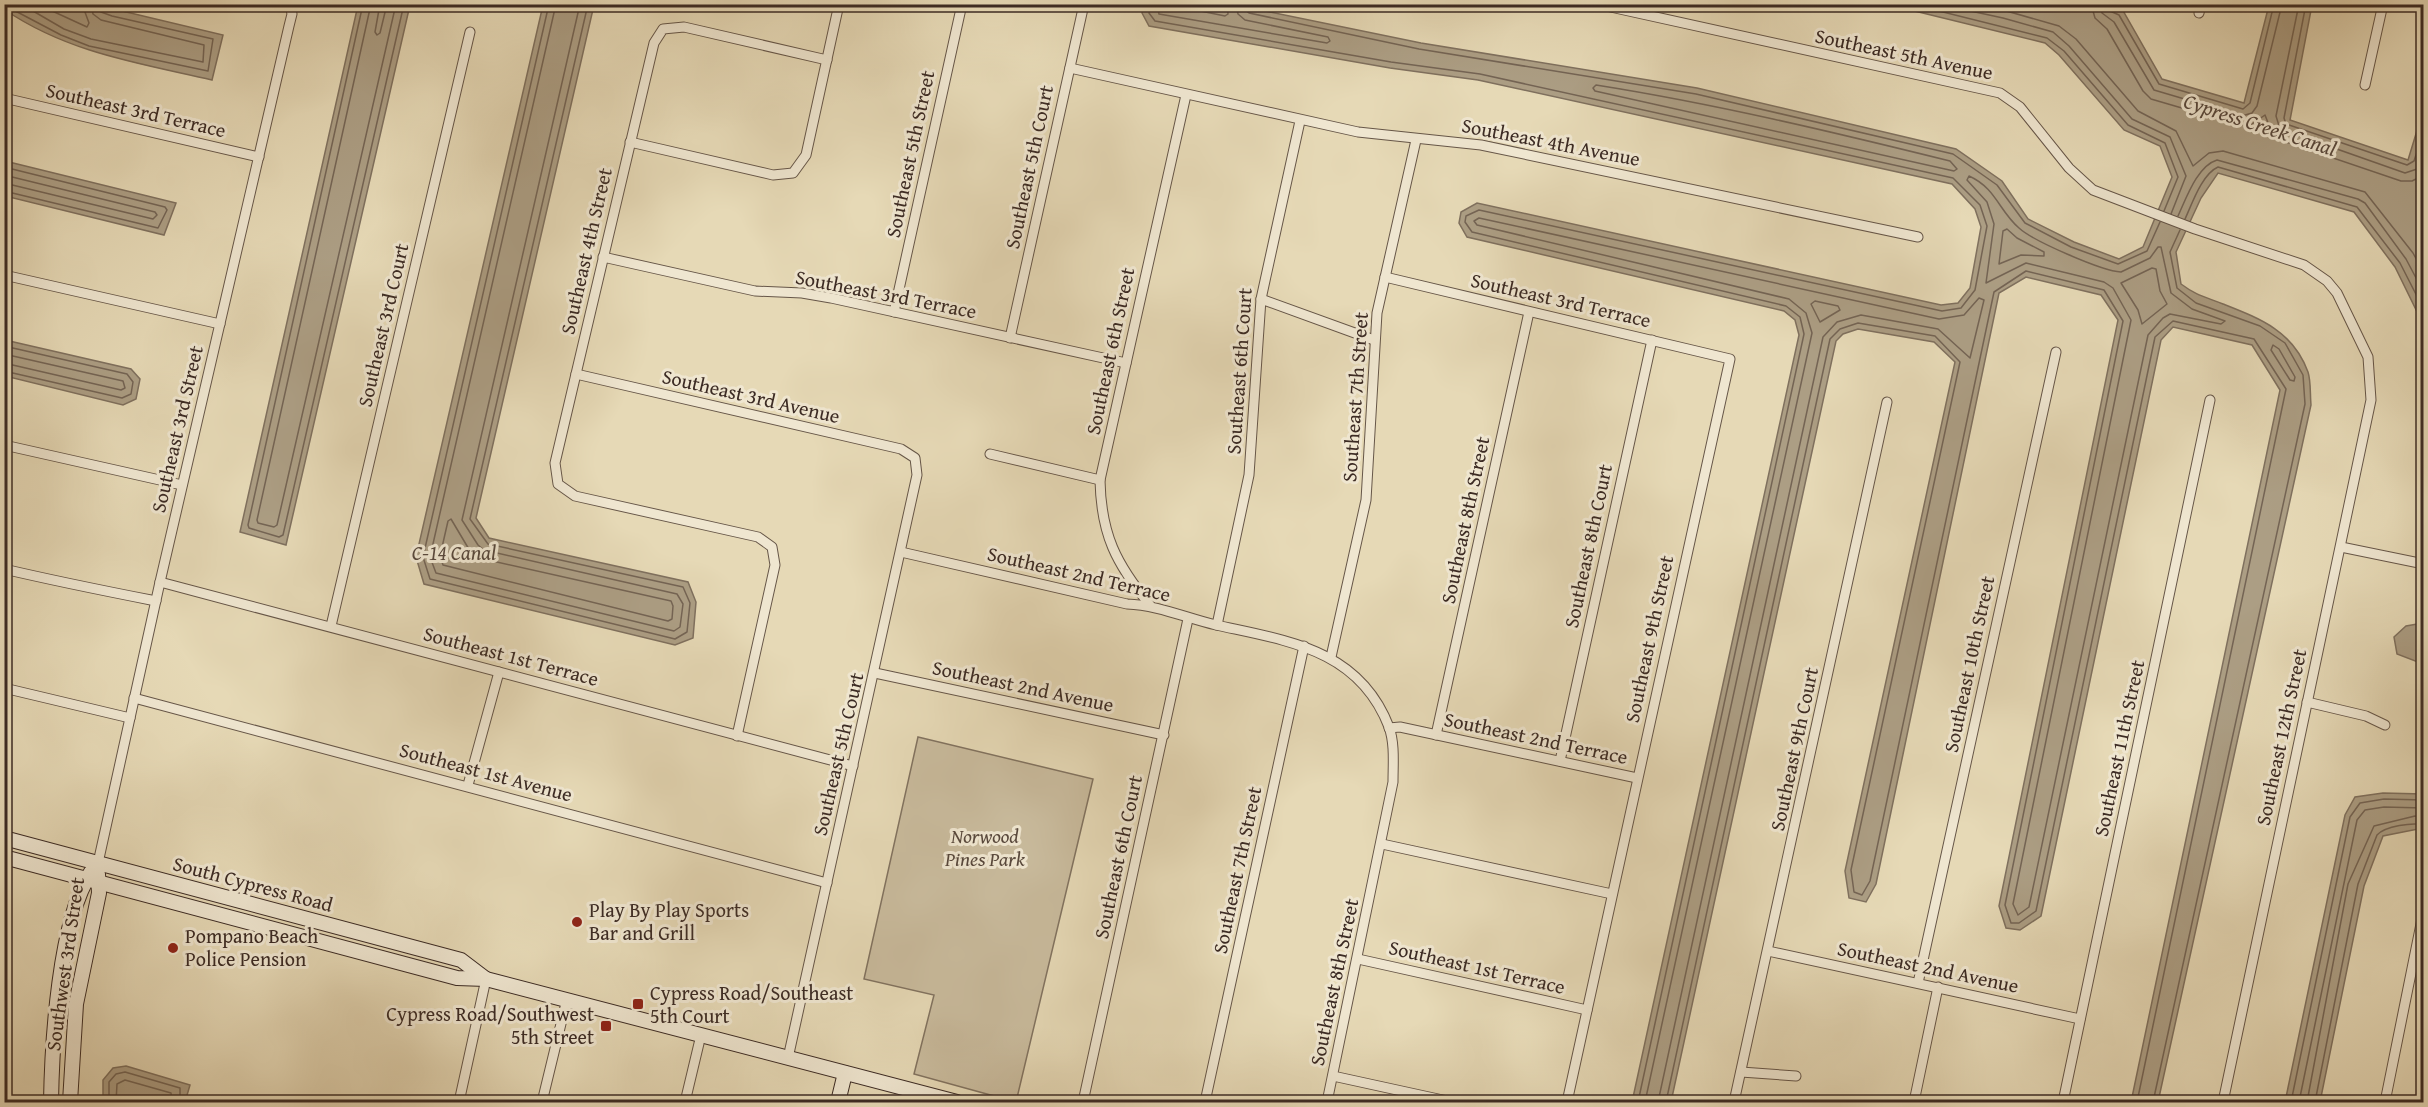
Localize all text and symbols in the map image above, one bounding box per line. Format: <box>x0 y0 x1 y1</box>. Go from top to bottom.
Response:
street label: Southeast 5th Avenue <box>1813 21 1996 87</box>
street label: Southeast 5th Street <box>878 68 941 240</box>
street label: Southeast 3rd Terrace <box>43 75 229 144</box>
street label: Southeast 5th Court <box>997 82 1060 252</box>
water label: Cypress Creek Canal <box>2180 85 2341 164</box>
street label: Southeast 4th Avenue <box>1459 110 1643 173</box>
street label: Southeast 4th Street <box>552 165 619 337</box>
street label: Southeast 3rd Court <box>350 240 415 410</box>
street label: Southeast 3rd Terrace <box>793 262 979 325</box>
street label: Southeast 6th Street <box>1078 265 1141 437</box>
street label: Southeast 3rd Terrace <box>1468 265 1654 334</box>
street label: Southeast 6th Court <box>1218 287 1259 455</box>
street label: Southeast 7th Street <box>1334 311 1375 483</box>
street label: Southeast 3rd Street <box>143 342 210 515</box>
street label: Southeast 3rd Avenue <box>659 361 843 430</box>
street label: Southeast 8th Street <box>1433 434 1496 606</box>
street label: Southeast 8th Court <box>1556 461 1619 631</box>
water label: C-14 Canal <box>412 537 496 568</box>
street label: Southeast 2nd Terrace <box>985 538 1174 609</box>
street label: Southeast 9th Street <box>1617 553 1680 725</box>
street label: Southeast 10th Street <box>1936 573 2001 755</box>
street label: Southeast 1st Terrace <box>420 618 602 693</box>
street label: Southeast 12th Street <box>2248 646 2313 828</box>
street label: Southeast 2nd Avenue <box>930 652 1116 719</box>
street label: Southeast 11th Street <box>2086 657 2151 839</box>
street label: Southeast 9th Court <box>1762 664 1825 834</box>
street label: Southeast 5th Court <box>805 669 870 838</box>
street label: Southeast 2nd Terrace <box>1442 704 1631 771</box>
street label: Southeast 1st Avenue <box>396 735 576 809</box>
street label: Southeast 6th Court <box>1086 772 1149 942</box>
street label: Southeast 7th Street <box>1205 784 1268 956</box>
park label: Norwood Pines Park <box>944 821 1026 873</box>
street label: South Cypress Road <box>170 848 337 919</box>
street label: Southwest 3rd Street <box>38 875 91 1053</box>
place label: Play By Play Sports Bar and Grill <box>589 895 749 947</box>
street label: Southeast 8th Street <box>1302 896 1365 1068</box>
marker: Play By Play Sports Bar and Grill <box>570 915 584 929</box>
place label: Pompano Beach Police Pension <box>185 921 318 973</box>
street label: Southeast 1st Terrace <box>1386 932 1568 1001</box>
street label: Southeast 2nd Avenue <box>1835 933 2021 1000</box>
marker: Pompano Beach Police Pension <box>166 941 180 955</box>
place label: Cypress Road/Southeast 5th Court <box>650 978 853 1030</box>
marker: Cypress Road/Southeast 5th Court <box>631 997 645 1011</box>
place label: Cypress Road/Southwest 5th Street <box>386 999 594 1051</box>
marker: Cypress Road/Southwest 5th Street <box>599 1019 613 1033</box>

